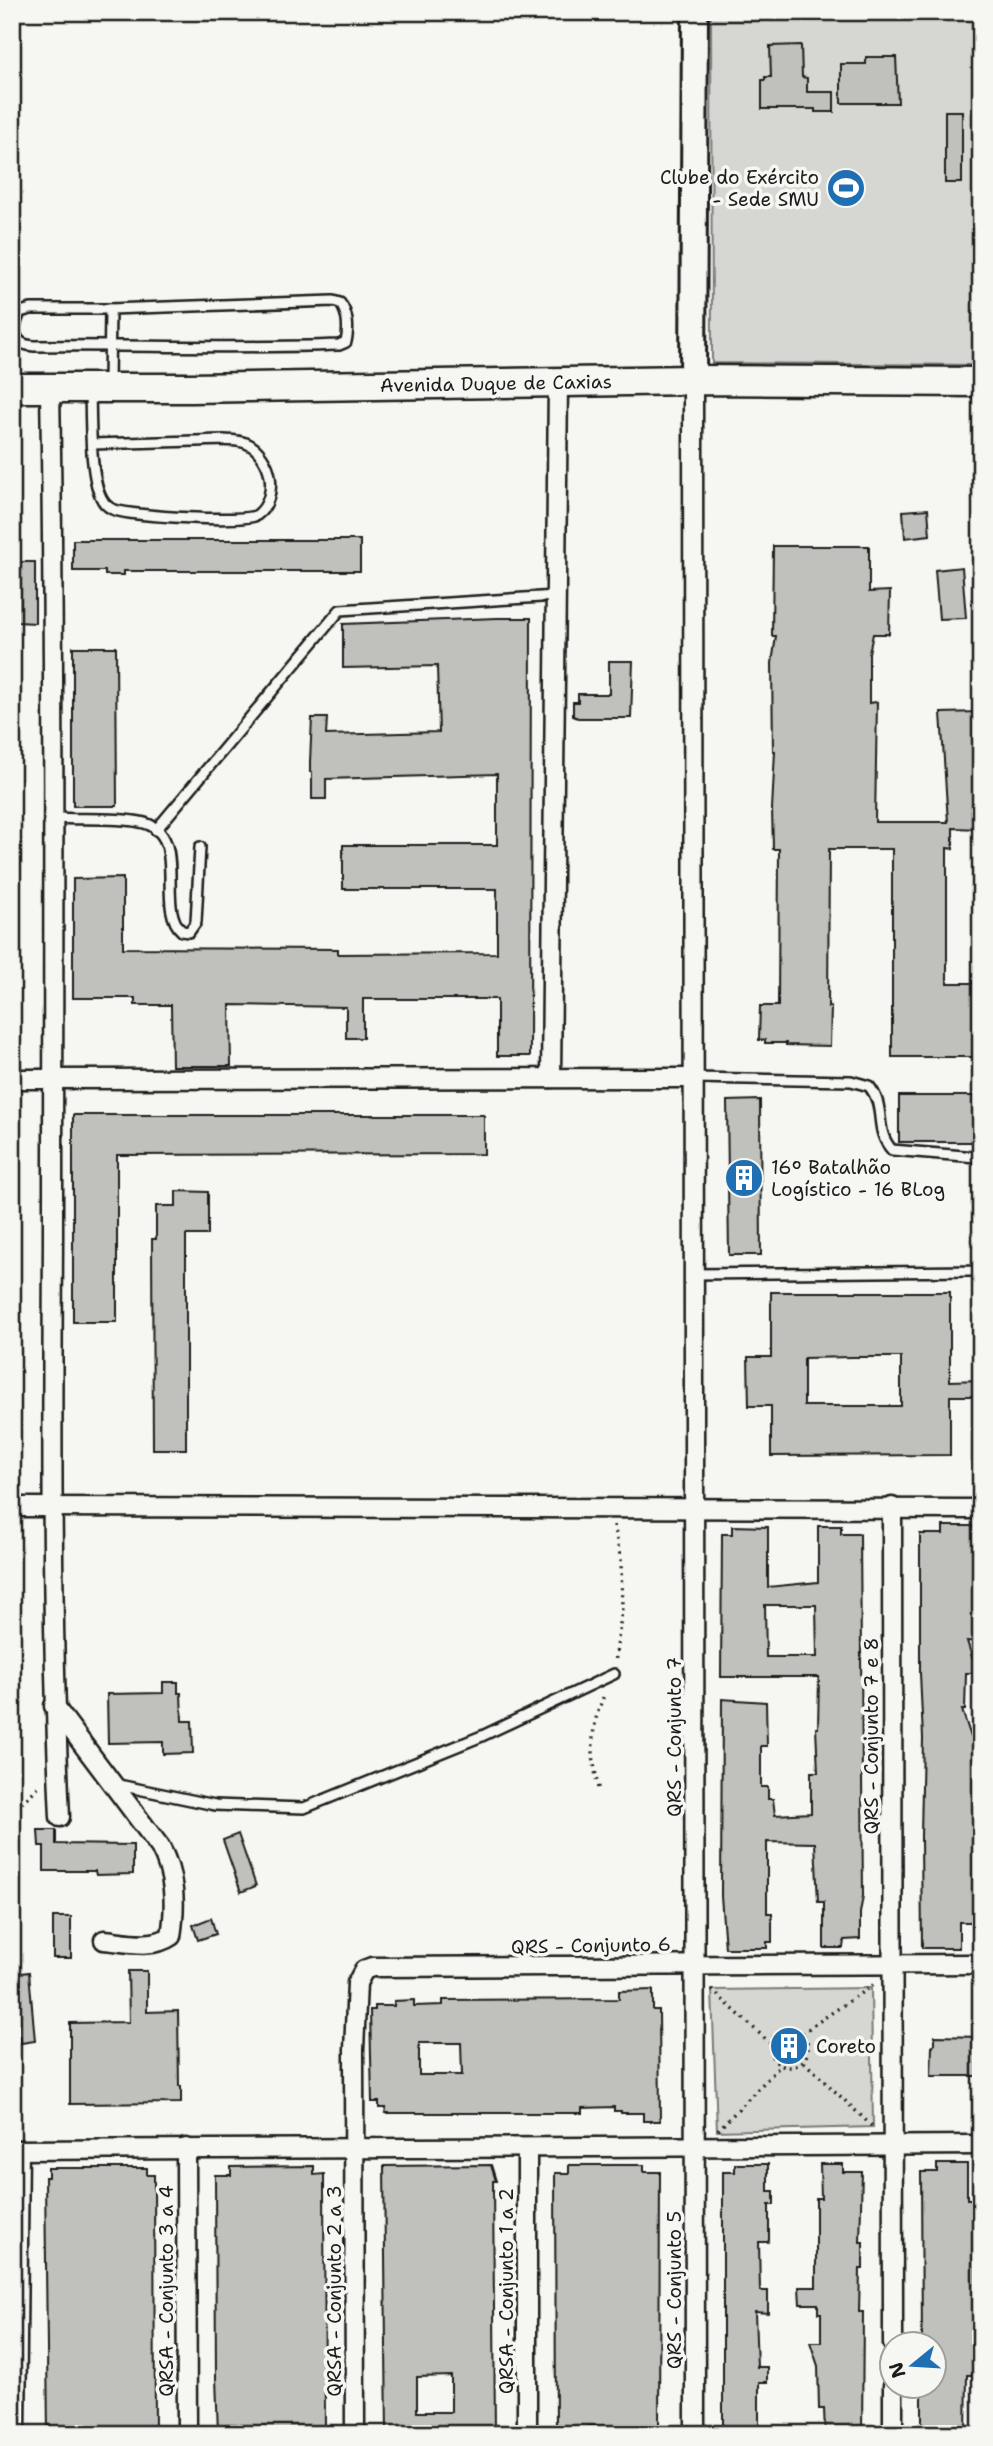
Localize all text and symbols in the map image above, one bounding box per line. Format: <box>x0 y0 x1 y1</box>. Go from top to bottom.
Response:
place label: Clube do Exército - Sede SMU <box>660 165 819 212</box>
sports icon: Clube do Exército - Sede SMU <box>825 167 867 209</box>
street label: Avenida Duque de Caxias <box>380 369 612 398</box>
place label: 16º Batalhão Logístico - 16 BLog <box>771 1155 945 1202</box>
building icon: 16º Batalhão Logístico - 16 BLog <box>723 1157 765 1199</box>
street label: QRS - Conjunto 7 e 8 <box>859 1637 884 1835</box>
street label: QRS - Conjunto 7 <box>662 1657 687 1817</box>
street label: QRS - Conjunto 6 <box>511 1932 671 1959</box>
building icon: Coreto <box>768 2025 810 2067</box>
place label: Coreto <box>816 2034 876 2059</box>
street label: QRSA - Conjunto 3 a 4 <box>154 2185 179 2397</box>
street label: QRSA - Conjunto 2 a 3 <box>322 2185 347 2397</box>
street label: QRSA - Conjunto 1 a 2 <box>494 2188 519 2394</box>
street label: QRS - Conjunto 5 <box>662 2211 687 2369</box>
north arrow <box>878 2330 948 2400</box>
text: N <box>883 2359 912 2381</box>

